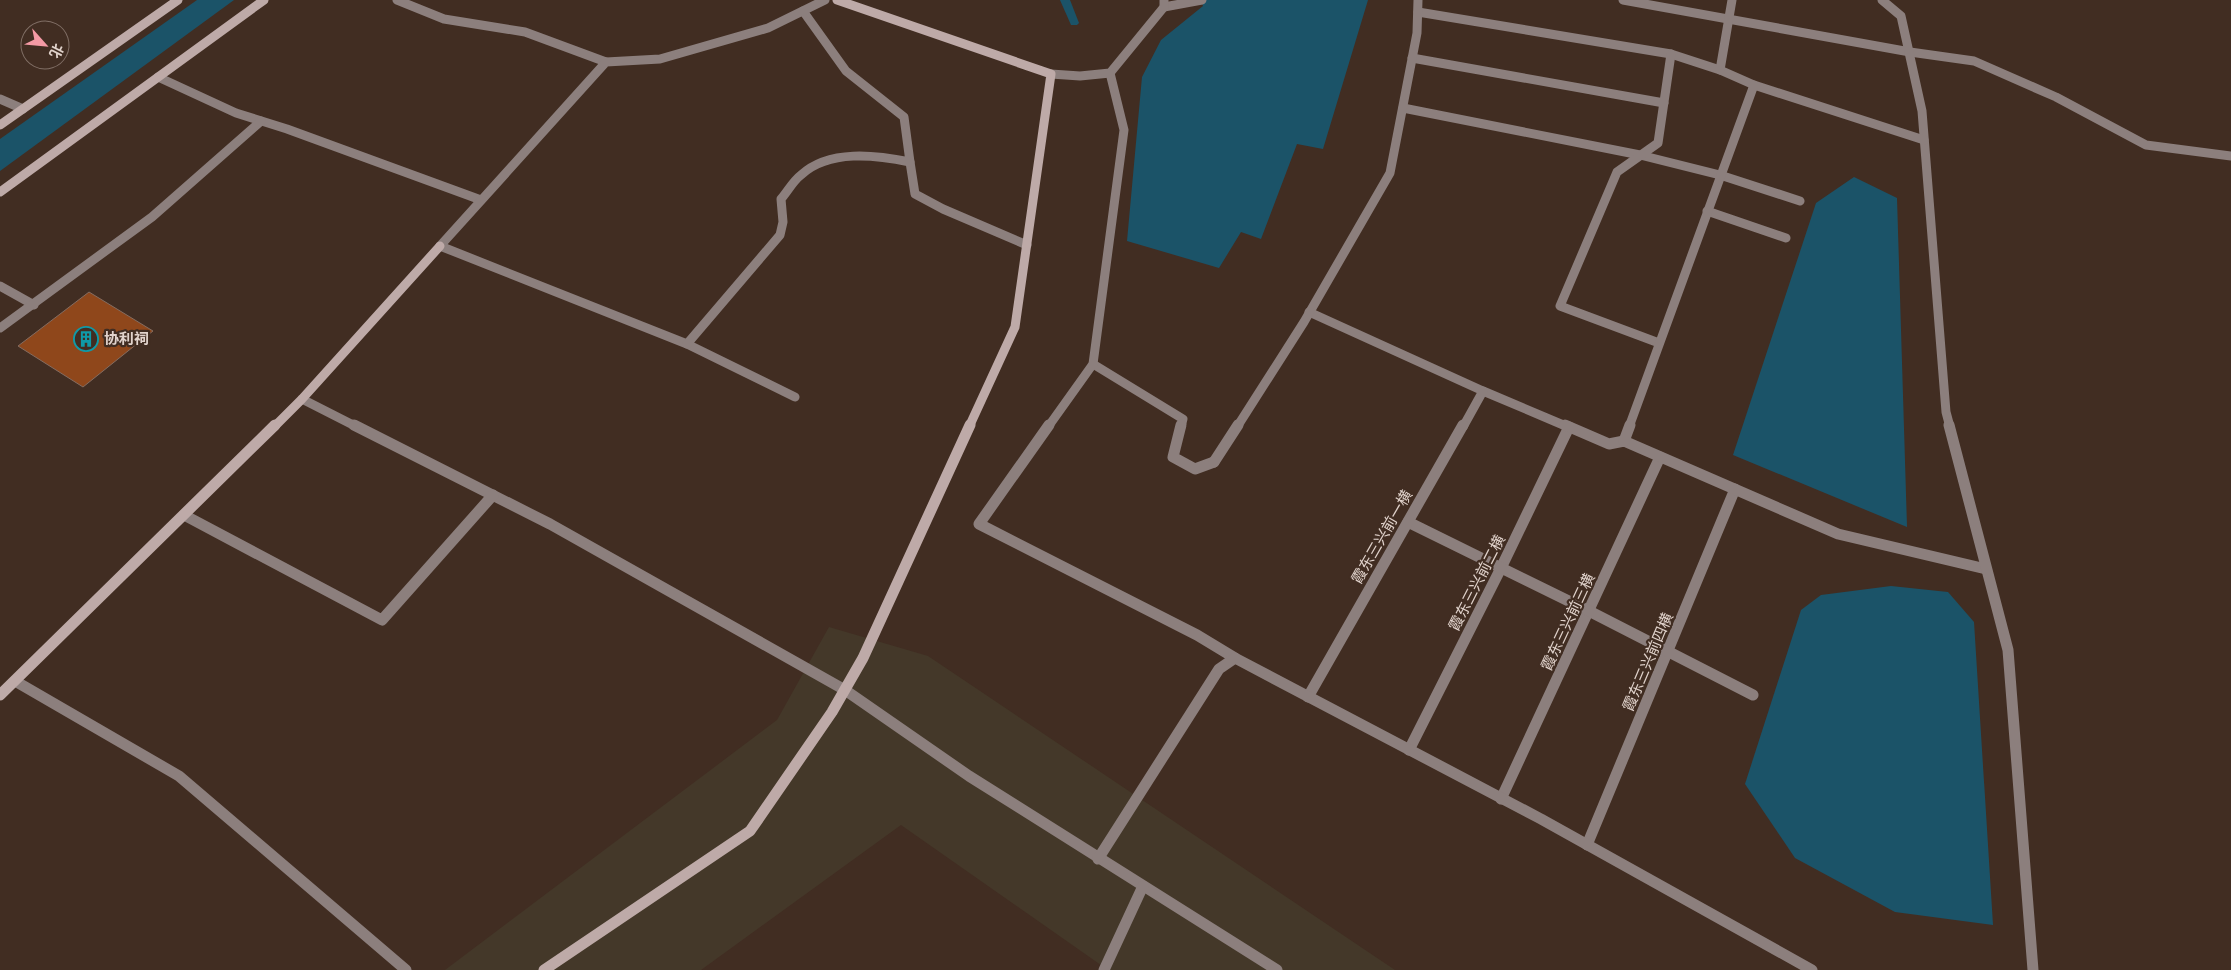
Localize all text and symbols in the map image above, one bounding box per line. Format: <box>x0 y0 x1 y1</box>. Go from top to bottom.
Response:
north arrow <box>20 20 70 70</box>
text: 北 <box>45 41 67 61</box>
building icon: 协利祠 <box>73 326 99 352</box>
place label: 协利祠 <box>104 330 149 348</box>
street label: 霞东三兴前一横 <box>1348 487 1416 587</box>
street label: 霞东三兴前二横 <box>1445 532 1509 634</box>
street label: 霞东三兴前三横 <box>1538 571 1598 673</box>
street label: 霞东三兴前四横 <box>1619 610 1677 714</box>

